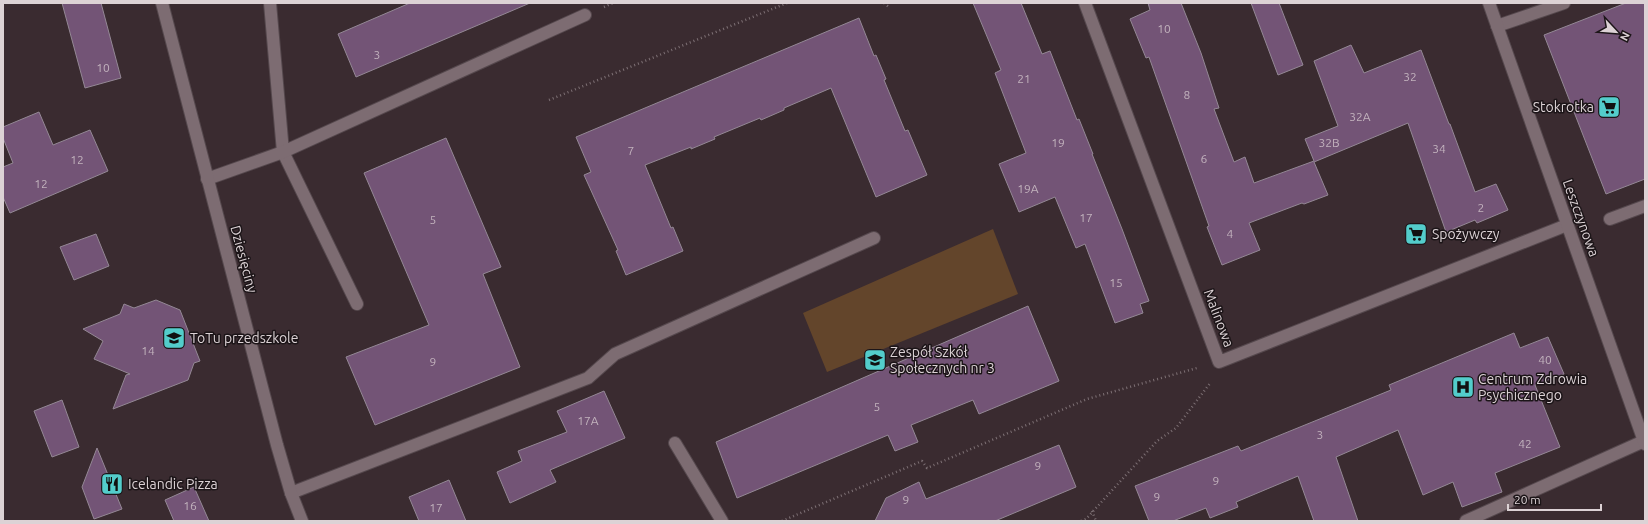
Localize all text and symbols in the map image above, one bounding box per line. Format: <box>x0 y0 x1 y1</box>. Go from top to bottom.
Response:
north arrow <box>1596 12 1636 52</box>
house number: 10 <box>1157 22 1171 35</box>
text: N <box>1618 30 1632 43</box>
house number: 3 <box>374 48 380 61</box>
house number: 10 <box>96 61 110 74</box>
house number: 32 <box>1403 70 1417 83</box>
house number: 21 <box>1017 72 1031 85</box>
house number: 8 <box>1184 88 1191 101</box>
supermarket icon: Stokrotka <box>1596 94 1622 120</box>
place label: Stokrotka <box>1533 99 1594 115</box>
house number: 32A <box>1349 110 1371 123</box>
house number: 19 <box>1051 136 1065 149</box>
house number: 32B <box>1318 136 1340 149</box>
house number: 34 <box>1432 142 1446 155</box>
house number: 7 <box>628 144 634 157</box>
house number: 6 <box>1201 152 1208 165</box>
house number: 12 <box>70 153 84 166</box>
house number: 12 <box>34 177 48 190</box>
street label: Leszczynowa <box>1560 177 1602 259</box>
house number: 19A <box>1017 182 1039 195</box>
house number: 2 <box>1478 201 1484 214</box>
house number: 17 <box>1079 211 1093 224</box>
house number: 5 <box>430 213 436 226</box>
supermarket icon: Spożywczy <box>1403 221 1429 247</box>
street label: Dziesięciny <box>227 224 261 295</box>
place label: Spożywczy <box>1432 226 1500 242</box>
house number: 4 <box>1227 227 1234 240</box>
house number: 15 <box>1109 276 1123 289</box>
street label: Malinowa <box>1201 287 1237 349</box>
school or university icon: ToTu przedszkole <box>161 325 187 351</box>
place label: ToTu przedszkole <box>190 330 299 346</box>
house number: 14 <box>141 344 155 357</box>
place label: Zespół Szkół Społecznych nr 3 <box>890 344 995 376</box>
school or university icon: Zespół Szkół Społecznych nr 3 <box>862 347 888 373</box>
house number: 40 <box>1538 353 1552 366</box>
house number: 9 <box>430 355 436 368</box>
place label: Centrum Zdrowia Psychicznego <box>1478 371 1587 403</box>
hospital icon: Centrum Zdrowia Psychicznego <box>1450 374 1476 400</box>
house number: 5 <box>874 400 880 413</box>
house number: 17A <box>577 414 599 427</box>
house number: 3 <box>1317 428 1323 441</box>
house number: 42 <box>1518 437 1532 450</box>
house number: 9 <box>1035 459 1041 472</box>
restaurant icon: Icelandic Pizza <box>99 471 125 497</box>
house number: 9 <box>1213 474 1219 487</box>
place label: Icelandic Pizza <box>128 476 218 492</box>
scale bar <box>1508 486 1601 512</box>
house number: 9 <box>1154 490 1160 503</box>
house number: 9 <box>903 493 909 506</box>
text: 20 m <box>1514 493 1541 506</box>
house number: 16 <box>183 499 197 512</box>
house number: 17 <box>429 501 443 514</box>

